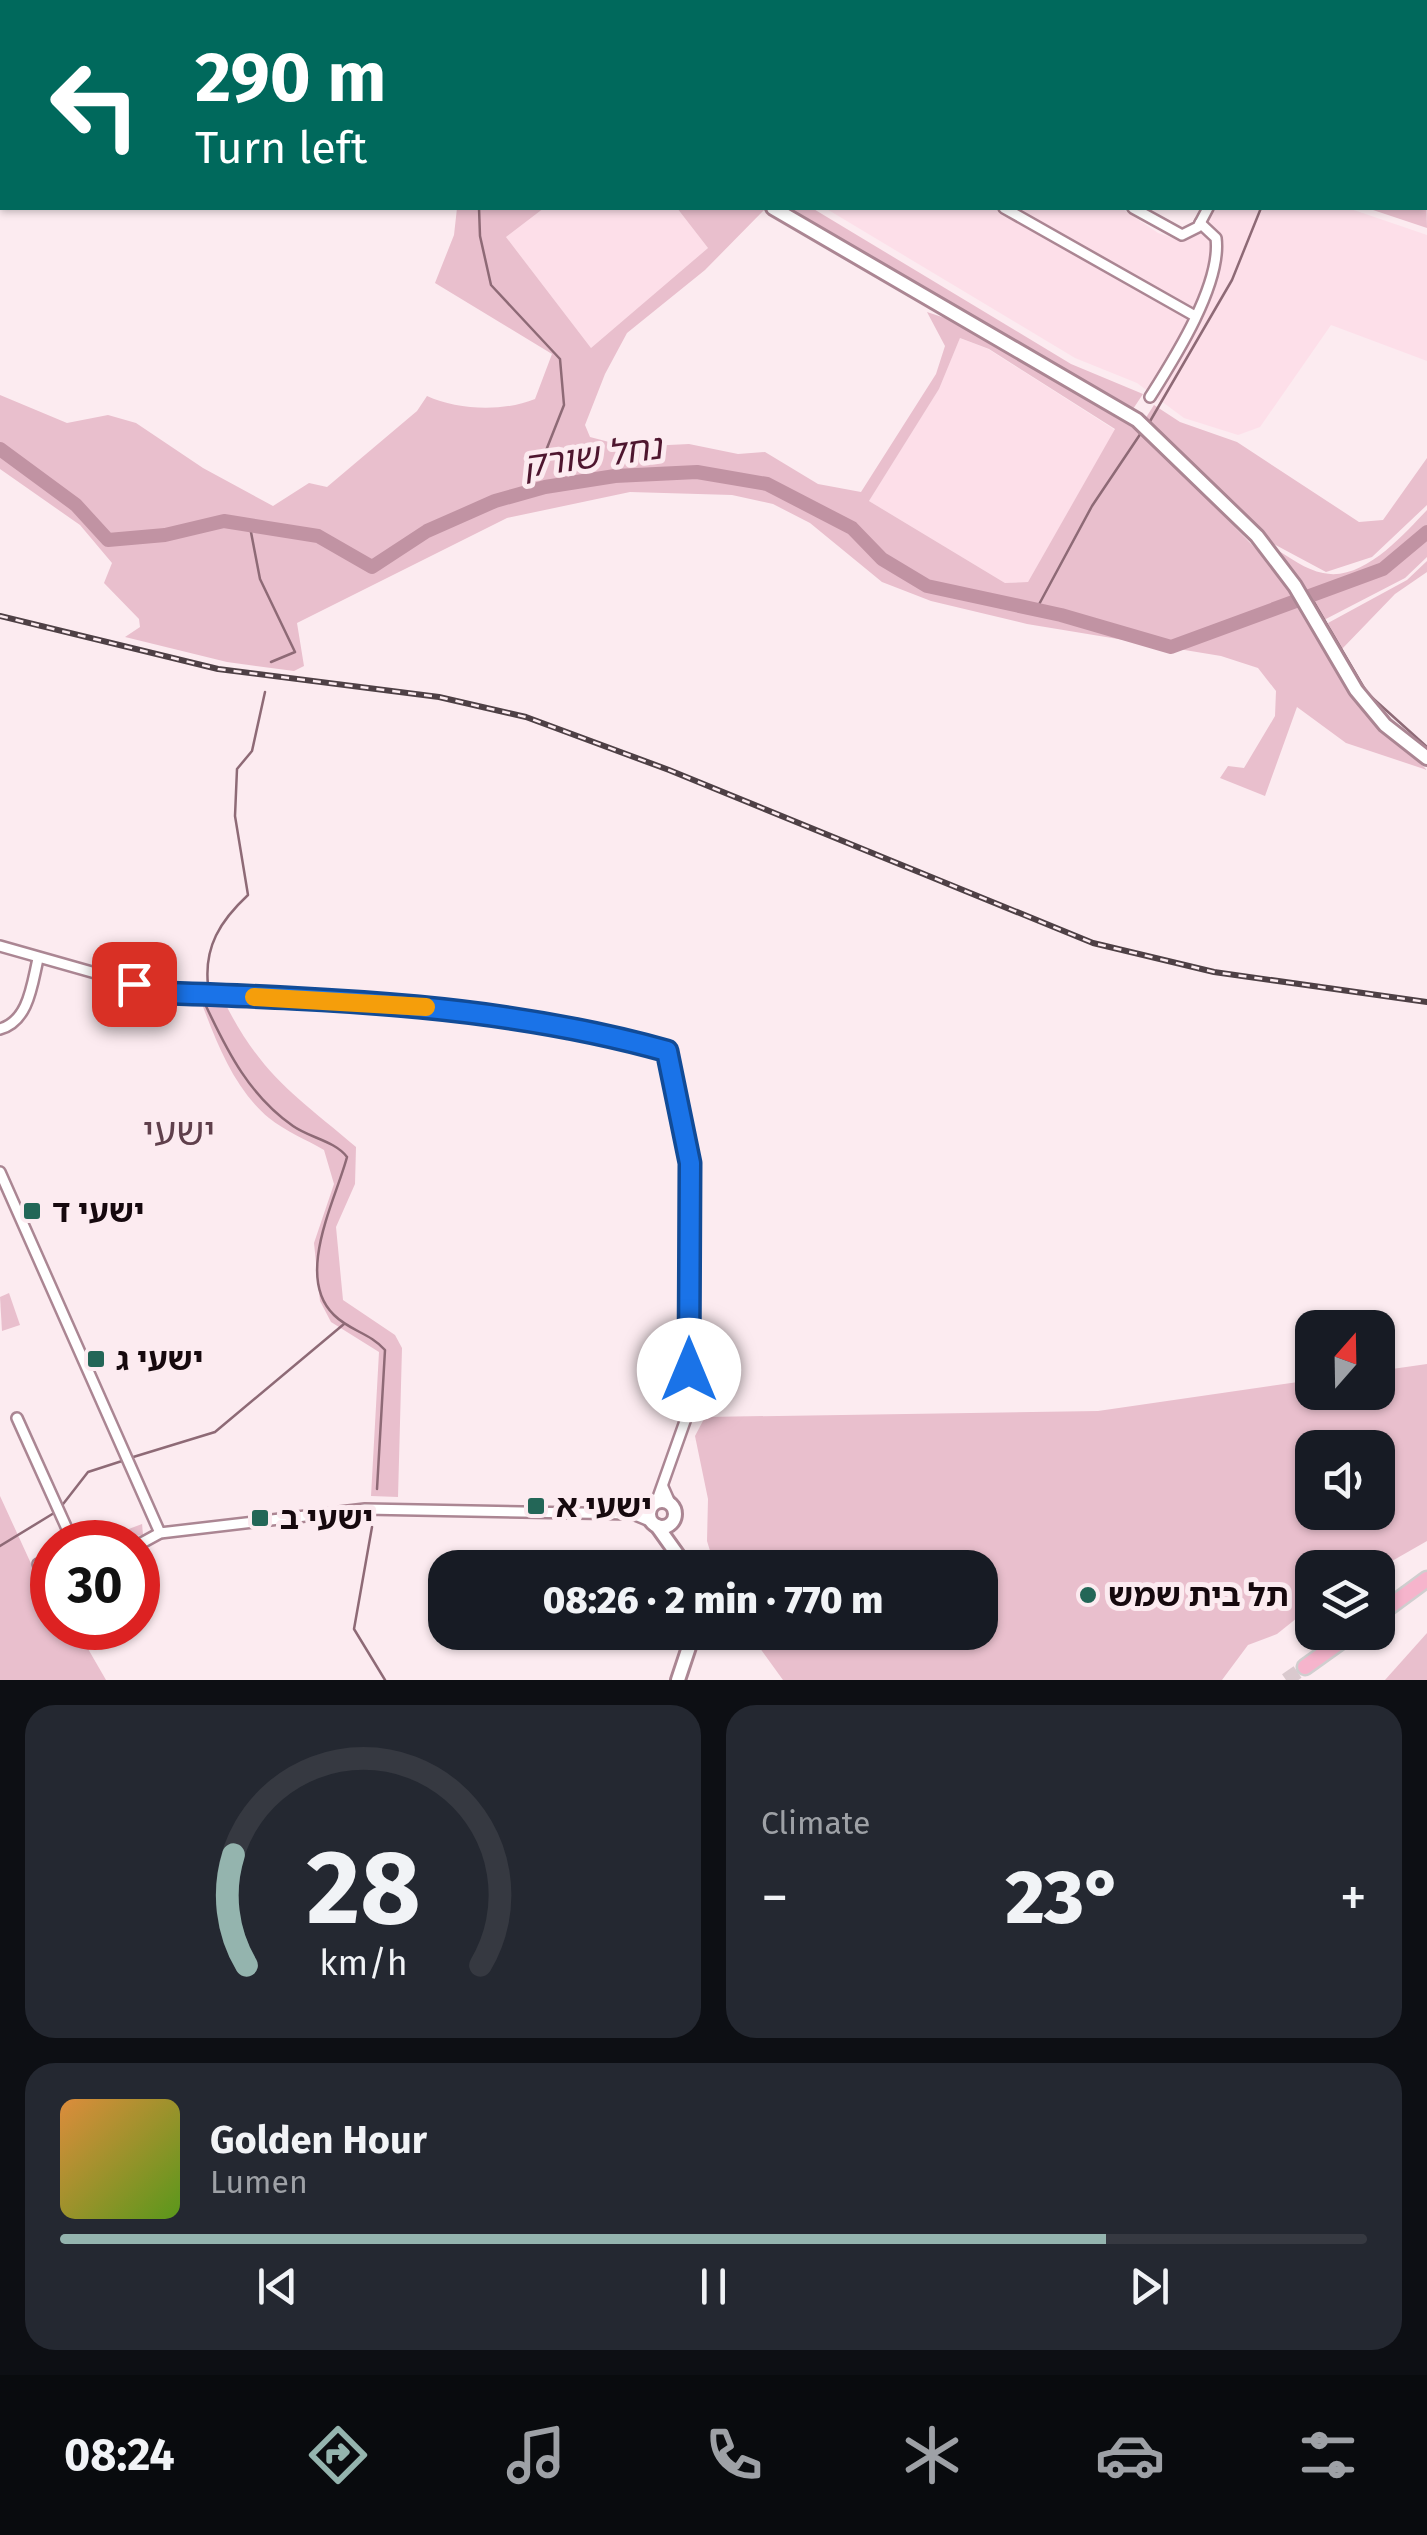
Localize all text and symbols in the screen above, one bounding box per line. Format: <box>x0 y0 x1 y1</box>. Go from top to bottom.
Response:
text: 290 m <box>195 36 386 120</box>
icon: left <box>30 40 160 170</box>
text: Turn left <box>195 121 367 175</box>
water label: נחל שורק <box>520 425 667 487</box>
pin <box>92 942 177 1027</box>
icon: arrive <box>107 957 162 1012</box>
district label: ישעי <box>143 1109 215 1155</box>
place label: ישעי ד <box>52 1192 144 1230</box>
marker: ישעי ד <box>21 1200 43 1222</box>
north arrow <box>1295 1310 1395 1410</box>
map controls <box>1295 1310 1395 1650</box>
position arrow <box>637 1318 741 1422</box>
place label: ישעי ג <box>116 1340 203 1378</box>
marker: ישעי ג <box>85 1348 107 1370</box>
button: sound <box>1295 1430 1395 1530</box>
place label: ישעי א <box>556 1487 652 1525</box>
marker: ישעי א <box>525 1495 547 1517</box>
place label: ישעי ב <box>280 1499 373 1537</box>
marker: ישעי ב <box>249 1507 271 1529</box>
speed limit sign: 30 <box>30 1520 160 1650</box>
button: layers <box>1295 1550 1395 1650</box>
place label: תל בית שמש <box>1108 1576 1289 1614</box>
text: 08:26 · 2 min · 770 m <box>543 1577 883 1623</box>
marker: תל בית שמש <box>1077 1584 1099 1606</box>
text: Climate <box>761 1804 870 1842</box>
text: 28 <box>306 1826 420 1951</box>
text: 23° <box>1005 1853 1123 1943</box>
text: − <box>761 1865 789 1931</box>
text: + <box>1340 1865 1367 1931</box>
text: km/h <box>319 1942 407 1984</box>
text: Golden Hour <box>210 2117 427 2163</box>
text: Lumen <box>210 2163 308 2201</box>
icon: previous <box>250 2259 305 2314</box>
icon: pause <box>686 2259 741 2314</box>
icon: next <box>1122 2259 1177 2314</box>
icon: directions <box>303 2420 373 2490</box>
icon: music <box>501 2420 571 2490</box>
icon: phone <box>699 2420 769 2490</box>
icon: climate <box>897 2420 967 2490</box>
icon: car <box>1095 2420 1165 2490</box>
icon: filters <box>1293 2420 1363 2490</box>
text: 08:24 <box>64 2428 175 2482</box>

